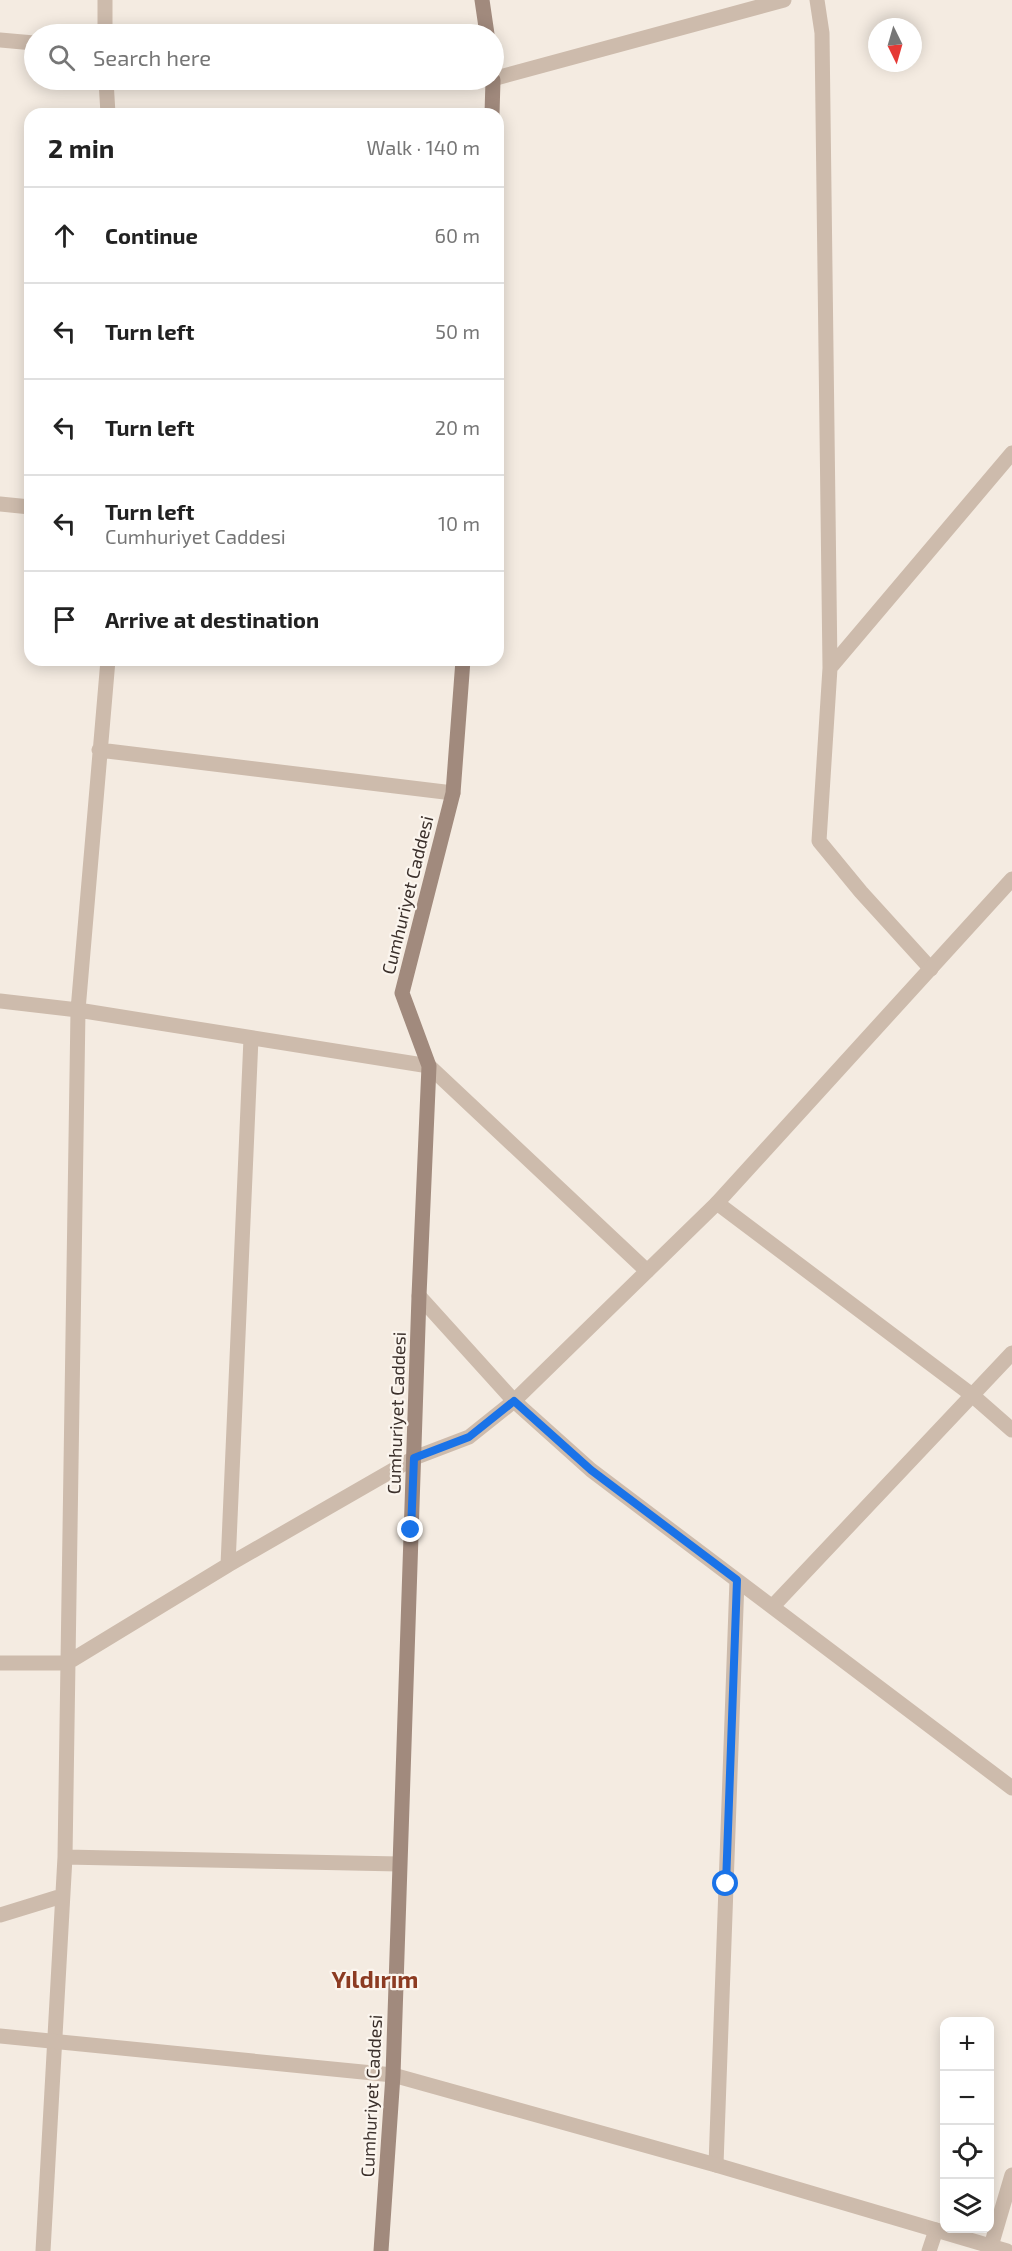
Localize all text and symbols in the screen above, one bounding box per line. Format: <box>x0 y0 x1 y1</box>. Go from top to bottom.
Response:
north arrow <box>868 18 922 72</box>
search box <box>24 24 504 90</box>
icon: search <box>45 41 78 74</box>
text: Search here <box>93 44 211 70</box>
text: 2 min <box>48 132 114 163</box>
text: Walk · 140 m <box>366 135 480 159</box>
icon: ahead <box>48 219 81 252</box>
text: Continue <box>105 222 198 248</box>
text: 60 m <box>435 223 480 247</box>
icon: left <box>48 315 81 348</box>
text: Turn left <box>105 318 194 344</box>
text: 50 m <box>435 319 480 343</box>
icon: left <box>48 411 81 444</box>
text: Turn left <box>105 414 194 440</box>
text: 20 m <box>435 415 480 439</box>
text: Turn left <box>105 498 194 524</box>
icon: left <box>48 507 81 540</box>
text: 10 m <box>438 511 480 535</box>
text: Cumhuriyet Caddesi <box>105 524 286 548</box>
icon: arrive <box>48 603 81 636</box>
text: Arrive at destination <box>105 606 319 632</box>
street label: Cumhuriyet Caddesi <box>377 813 437 977</box>
street label: Cumhuriyet Caddesi <box>382 1331 410 1495</box>
route end <box>397 1516 423 1542</box>
route start <box>712 1870 738 1896</box>
district label: Yıldırım <box>332 1964 418 1993</box>
street label: Cumhuriyet Caddesi <box>356 2014 386 2178</box>
map controls <box>940 2017 994 2233</box>
button: + <box>940 2017 994 2071</box>
button: − <box>940 2071 994 2125</box>
button: locate <box>940 2125 994 2179</box>
button: layers <box>940 2179 994 2233</box>

